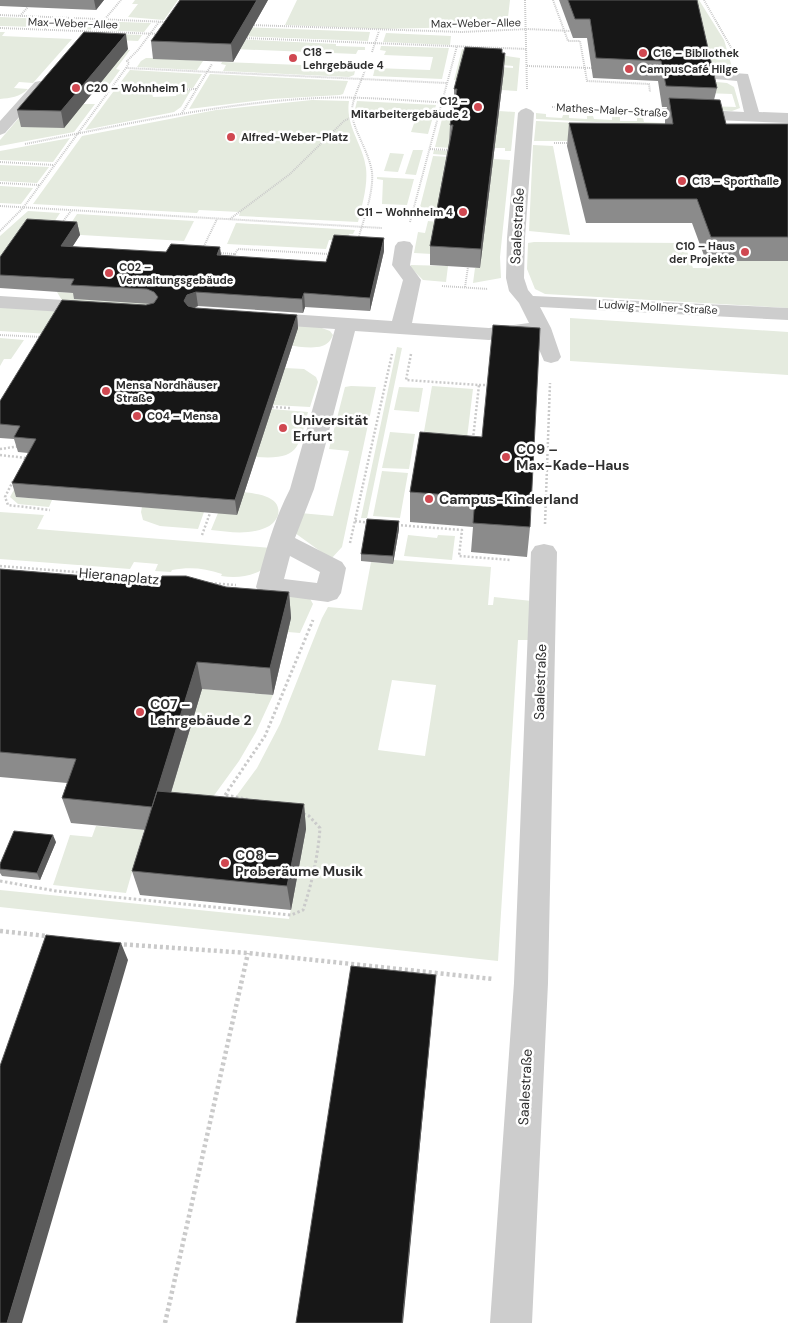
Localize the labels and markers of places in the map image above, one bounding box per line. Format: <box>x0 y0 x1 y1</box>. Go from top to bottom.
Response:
place label: C18 – Lehrgebäude 4 <box>303 45 384 72</box>
place label: C16 – Bibliothek <box>653 46 740 60</box>
marker: C16 – Bibliothek <box>637 47 649 59</box>
marker: C18 – Lehrgebäude 4 <box>287 52 299 64</box>
place label: CampusCafé Hilge <box>639 62 739 76</box>
marker: CampusCafé Hilge <box>623 63 635 75</box>
place label: C20 – Wohnheim 1 <box>86 81 185 95</box>
marker: C20 – Wohnheim 1 <box>70 82 82 94</box>
place label: C12 – Mitarbeitergebäude 2 <box>351 94 468 121</box>
marker: C12 – Mitarbeitergebäude 2 <box>472 101 484 113</box>
place label: Alfred-Weber-Platz <box>241 130 348 144</box>
marker: Alfred-Weber-Platz <box>225 131 237 143</box>
place label: C13 – Sporthalle <box>692 174 780 188</box>
marker: C13 – Sporthalle <box>676 175 688 187</box>
place label: C11 – Wohnheim 4 <box>357 205 453 219</box>
marker: C11 – Wohnheim 4 <box>457 206 469 218</box>
place label: C10 – Haus der Projekte <box>669 239 735 266</box>
marker: C10 – Haus der Projekte <box>739 246 751 258</box>
place label: C02 – Verwaltungsgebäude <box>119 260 234 287</box>
marker: C02 – Verwaltungsgebäude <box>103 267 115 279</box>
place label: Mensa Nordhäuser Straße <box>116 378 218 405</box>
marker: Mensa Nordhäuser Straße <box>100 385 112 397</box>
place label: C04 – Mensa <box>147 409 218 423</box>
marker: C04 – Mensa <box>131 410 143 422</box>
place label: Universität Erfurt <box>293 411 368 445</box>
marker: Universität Erfurt <box>277 422 289 434</box>
place label: C09 – Max-Kade-Haus <box>516 440 629 474</box>
marker: C09 – Max-Kade-Haus <box>500 451 512 463</box>
place label: Campus-Kinderland <box>439 490 579 508</box>
marker: Campus-Kinderland <box>423 493 435 505</box>
place label: C07 – Lehrgebäude 2 <box>150 695 252 729</box>
marker: C07 – Lehrgebäude 2 <box>134 706 146 718</box>
place label: C08 – Proberäume Musik <box>235 846 363 880</box>
marker: C08 – Proberäume Musik <box>219 857 231 869</box>

